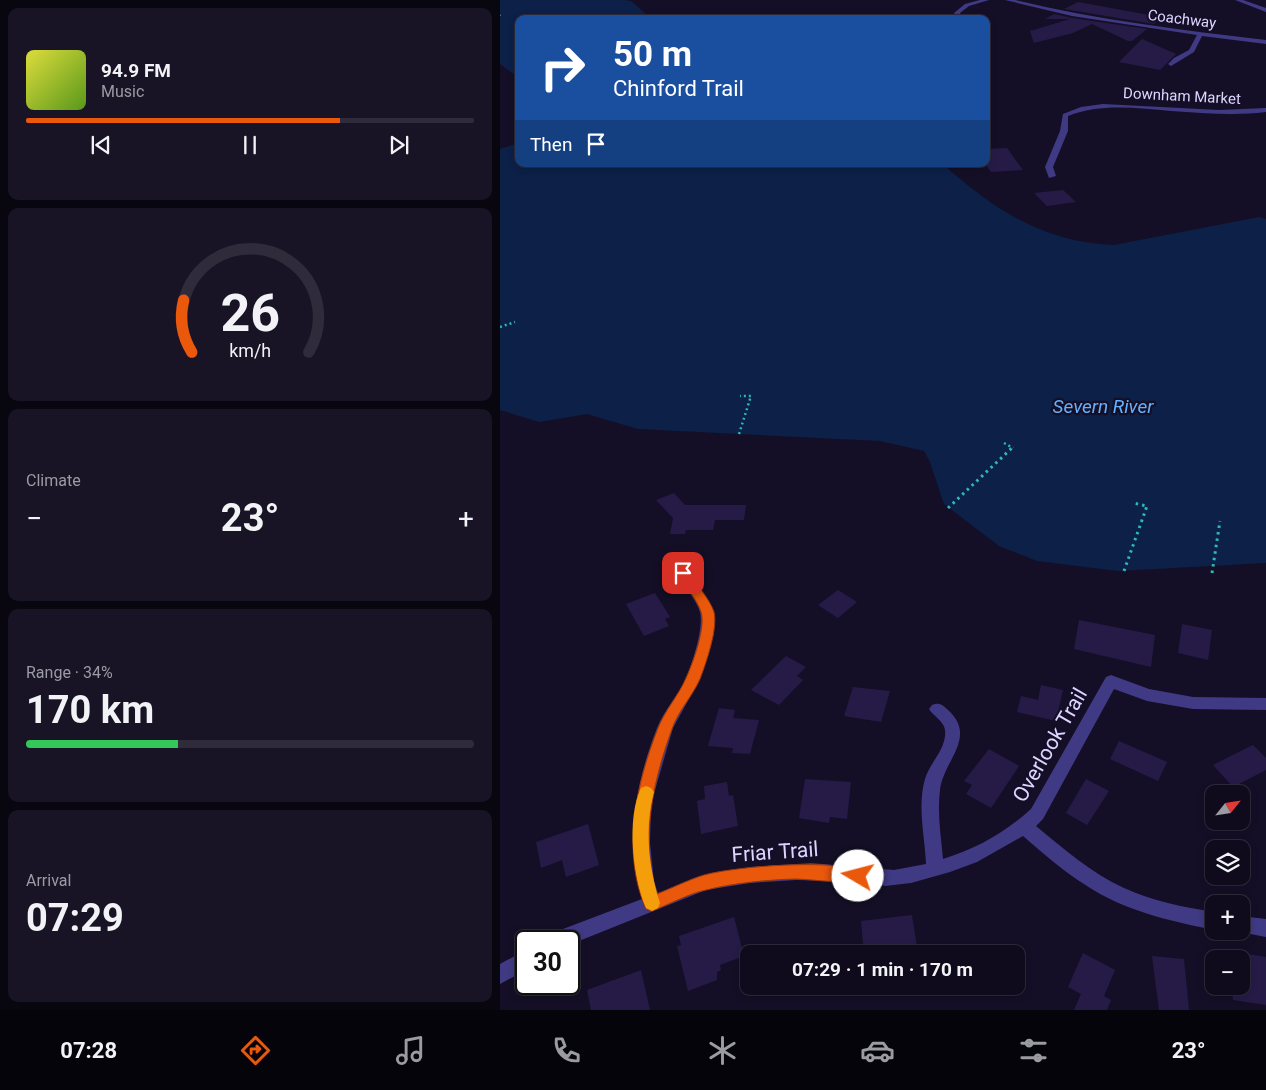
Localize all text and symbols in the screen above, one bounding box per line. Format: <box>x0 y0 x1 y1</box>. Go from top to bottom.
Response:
street label: Coachway <box>1147 6 1217 32</box>
text: 50 m <box>613 34 692 75</box>
icon: right <box>530 35 595 100</box>
text: 94.9 FM <box>101 59 171 82</box>
text: Chinford Trail <box>613 76 744 101</box>
text: Music <box>101 82 144 101</box>
street label: Downham Market <box>1123 84 1241 108</box>
icon: arrive <box>582 130 610 158</box>
icon: previous <box>87 131 115 159</box>
icon: pause <box>236 131 264 159</box>
icon: next <box>385 131 413 159</box>
text: Then <box>530 133 572 156</box>
text: 26 <box>220 283 280 344</box>
text: km/h <box>229 340 271 361</box>
water label: Severn River <box>1053 395 1154 418</box>
text: Climate <box>26 471 81 490</box>
text: 23° <box>221 496 279 540</box>
text: − <box>26 502 42 535</box>
text: + <box>458 502 474 535</box>
pin <box>662 552 704 594</box>
icon: arrive <box>669 559 697 587</box>
text: Range · 34% <box>26 663 113 682</box>
street label: Overlook Trail <box>1008 684 1092 806</box>
text: 170 km <box>26 688 154 732</box>
north arrow <box>1205 785 1250 830</box>
map controls <box>1205 785 1250 995</box>
street label: Friar Trail <box>731 837 819 867</box>
button: layers <box>1205 840 1250 885</box>
position arrow <box>831 849 883 901</box>
text: Arrival <box>26 871 71 890</box>
button: + <box>1205 895 1250 940</box>
text: 07:29 <box>26 896 124 940</box>
speed limit sign: 30 <box>515 930 580 995</box>
button: − <box>1205 950 1250 995</box>
text: 07:29 · 1 min · 170 m <box>792 958 973 981</box>
icon: directions <box>238 1033 273 1068</box>
icon: music <box>393 1033 428 1068</box>
icon: phone <box>549 1033 584 1068</box>
icon: climate <box>705 1033 740 1068</box>
icon: car <box>860 1033 895 1068</box>
icon: filters <box>1016 1033 1051 1068</box>
text: 07:28 <box>60 1038 117 1063</box>
text: 23° <box>1172 1038 1206 1063</box>

